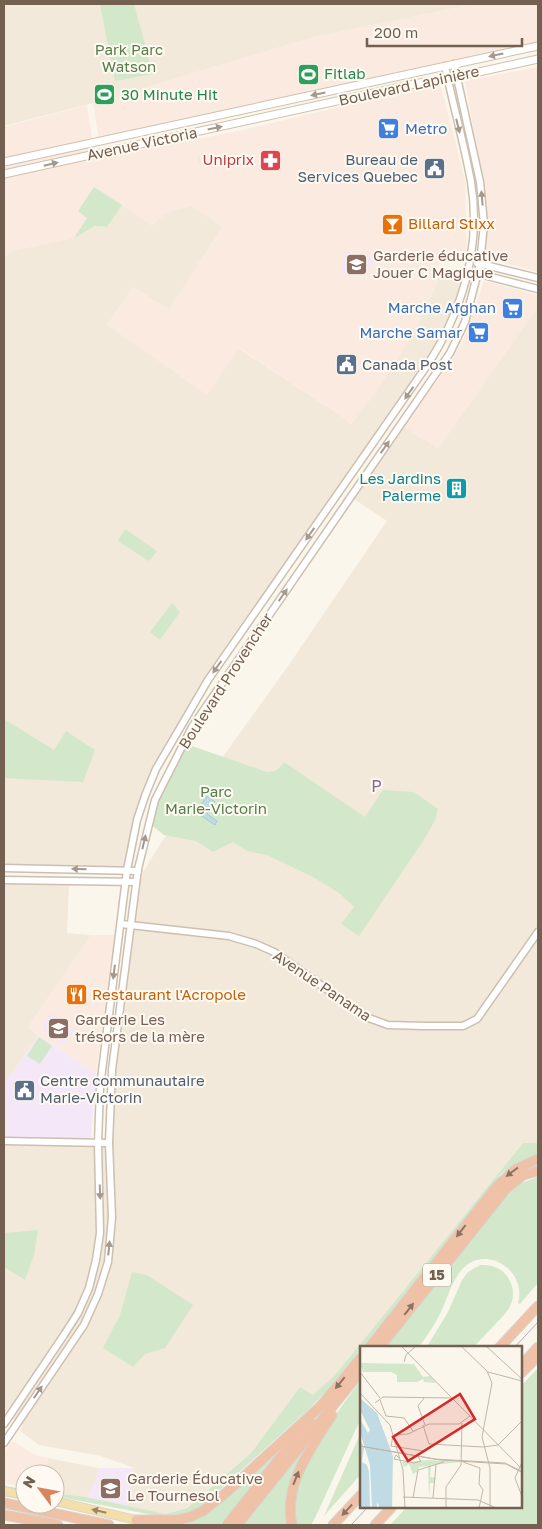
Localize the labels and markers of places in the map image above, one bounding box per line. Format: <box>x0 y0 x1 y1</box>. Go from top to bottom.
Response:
sports icon: Fitlab <box>296 62 320 86</box>
place label: Fitlab <box>324 64 365 82</box>
sports icon: 30 Minute Hit <box>93 83 117 107</box>
place label: 30 Minute Hit <box>121 85 218 103</box>
supermarket icon: Metro <box>377 117 401 141</box>
place label: Metro <box>405 119 447 137</box>
pharmacy icon: Uniprix <box>258 148 282 172</box>
place label: Uniprix <box>202 150 254 168</box>
place label: Bureau de Services Quebec <box>297 150 418 185</box>
public building icon: Bureau de Services Quebec <box>422 157 446 181</box>
bar icon: Billard Stixx <box>380 212 404 236</box>
place label: Billard Stixx <box>408 214 495 232</box>
place label: Garderie éducative Jouer C Magique <box>373 246 509 281</box>
school or university icon: Garderie éducative Jouer C Magique <box>345 253 369 277</box>
supermarket icon: Marche Afghan <box>500 296 524 320</box>
place label: Marche Afghan <box>388 298 496 316</box>
supermarket icon: Marche Samar <box>466 321 490 345</box>
place label: Marche Samar <box>359 323 462 341</box>
public building icon: Canada Post <box>334 353 358 377</box>
place label: Canada Post <box>362 355 452 373</box>
place label: Les Jardins Palerme <box>359 469 441 504</box>
building icon: Les Jardins Palerme <box>445 476 469 500</box>
restaurant icon: Restaurant l'Acropole <box>64 983 88 1007</box>
place label: Restaurant l'Acropole <box>92 985 246 1003</box>
place label: Garderie Les trésors de la mère <box>75 1010 205 1045</box>
school or university icon: Garderie Les trésors de la mère <box>47 1017 71 1041</box>
place label: Centre communautaire Marie-Victorin <box>40 1071 205 1106</box>
public building icon: Centre communautaire Marie-Victorin <box>12 1078 36 1102</box>
place label: Garderie Éducative Le Tournesol <box>127 1469 263 1504</box>
school or university icon: Garderie Éducative Le Tournesol <box>99 1476 123 1500</box>

